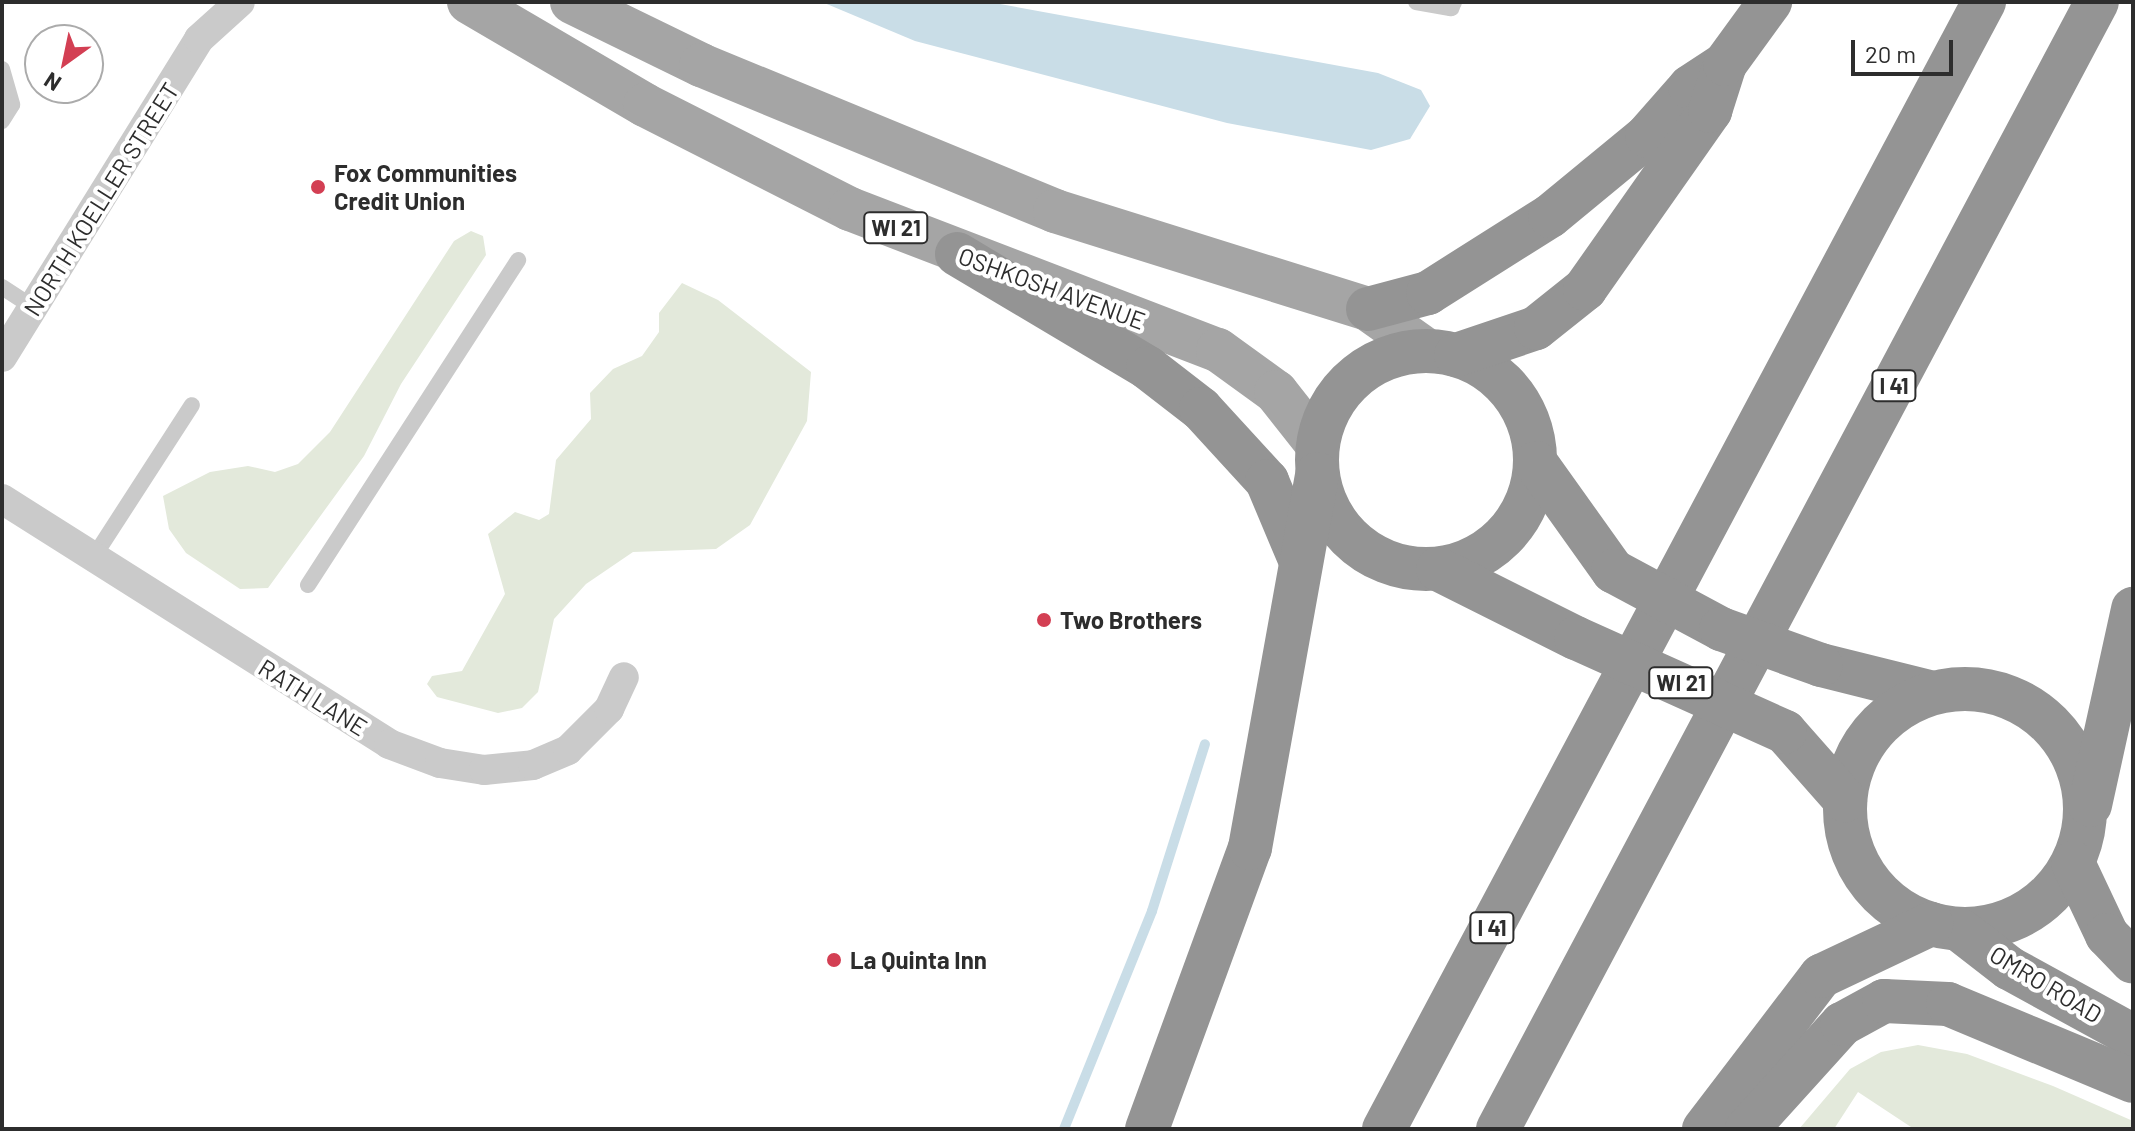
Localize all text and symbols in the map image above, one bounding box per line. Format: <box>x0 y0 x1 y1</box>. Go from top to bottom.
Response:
north arrow <box>24 24 104 104</box>
scale bar <box>1855 24 1957 74</box>
text: 20 m <box>1865 39 1916 68</box>
street label: NORTH KOELLER STREET <box>17 77 185 321</box>
place label: Fox Communities Credit Union <box>334 159 517 215</box>
marker: Fox Communities Credit Union <box>309 178 327 196</box>
road number: WI 21 <box>862 210 930 246</box>
street label: OSHKOSH AVENUE <box>955 241 1149 335</box>
road number: I 41 <box>1870 368 1918 404</box>
place label: Two Brothers <box>1060 606 1202 634</box>
marker: Two Brothers <box>1035 611 1053 629</box>
street label: RATH LANE <box>253 652 373 742</box>
road number: WI 21 <box>1647 665 1715 701</box>
road number: I 41 <box>1468 910 1516 946</box>
street label: OMRO ROAD <box>1985 939 2107 1029</box>
place label: La Quinta Inn <box>850 946 987 974</box>
marker: La Quinta Inn <box>825 951 843 969</box>

